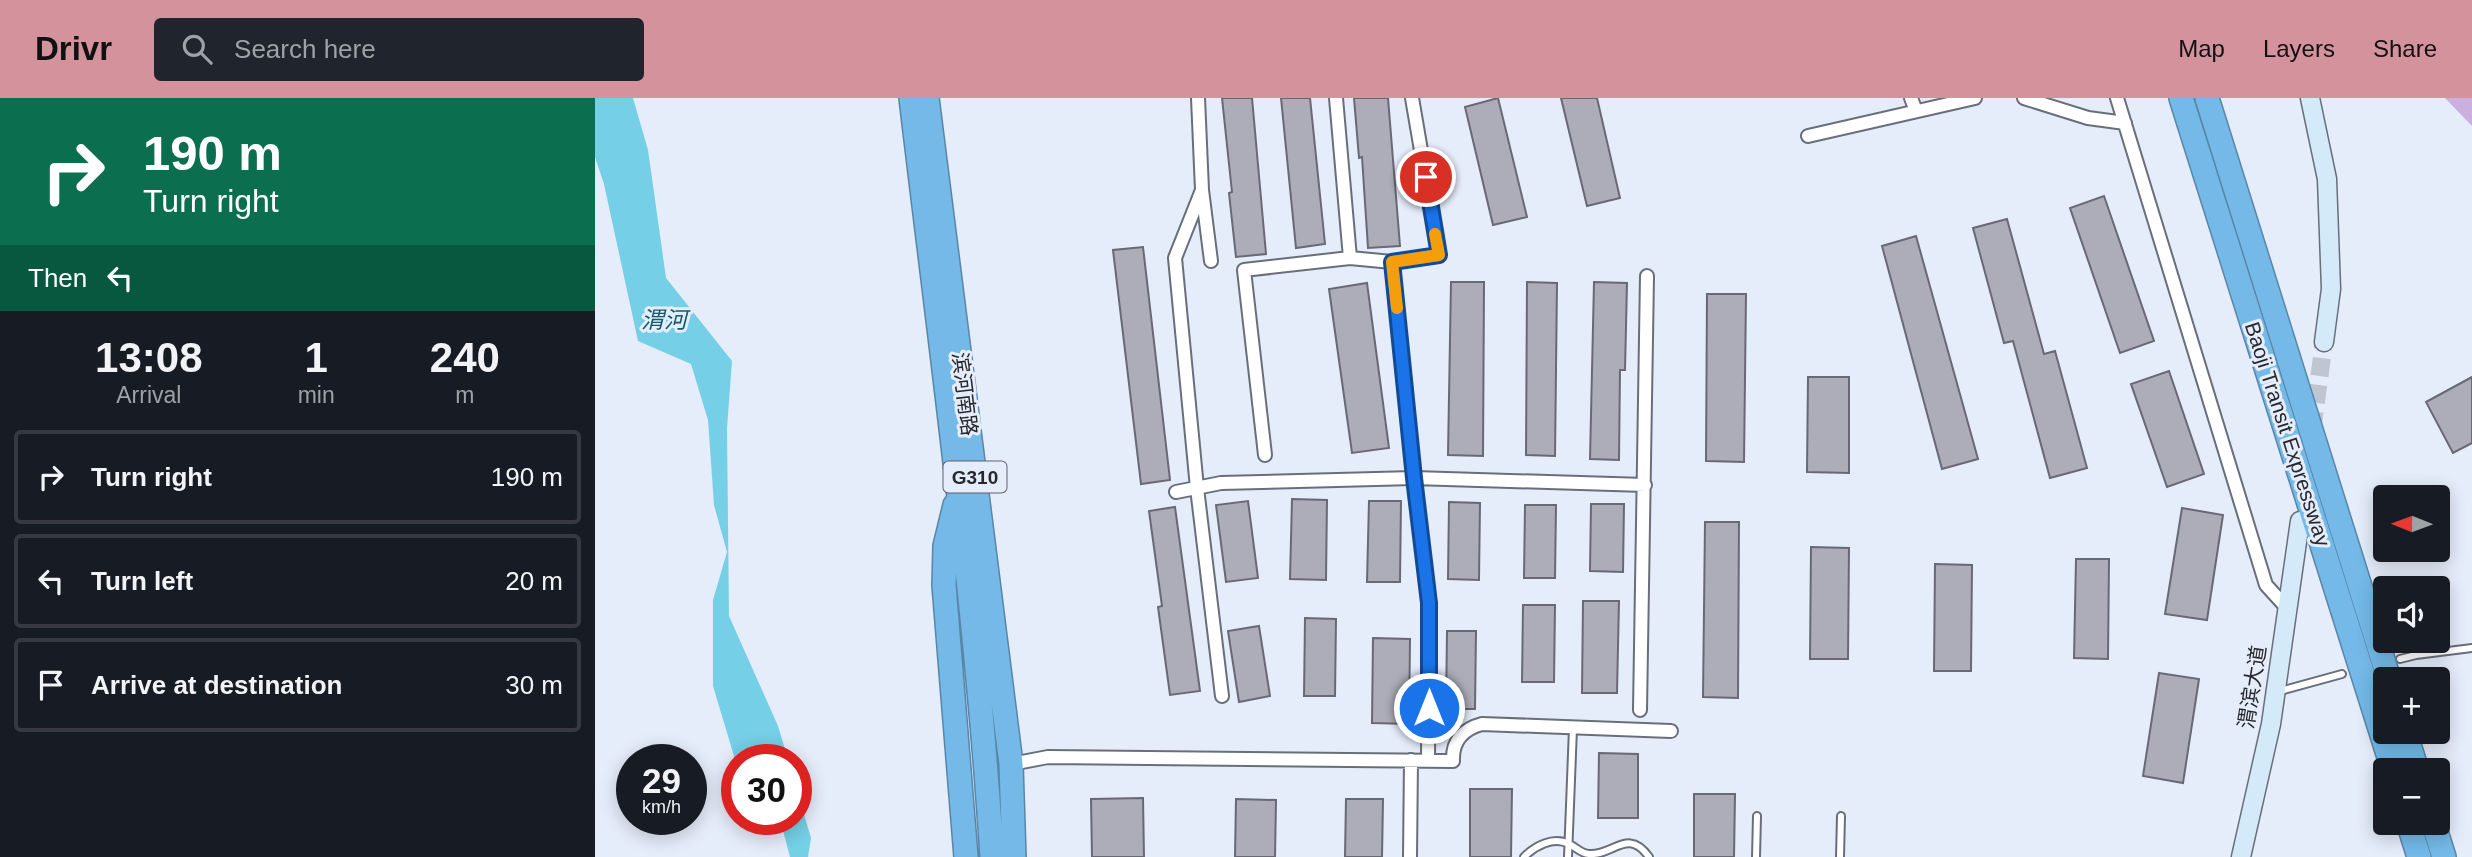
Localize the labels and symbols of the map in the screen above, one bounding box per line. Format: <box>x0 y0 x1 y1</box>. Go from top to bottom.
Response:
pin <box>1396 147 1456 207</box>
water label: 渭河 <box>641 307 691 333</box>
street label: Baoji Transit Expressway <box>2241 319 2335 550</box>
street label: 滨河南路 <box>948 351 982 437</box>
road number: G310 <box>943 462 1007 492</box>
north arrow <box>2373 485 2450 562</box>
street label: 渭滨大道 <box>2234 644 2270 730</box>
position arrow <box>1392 671 1466 745</box>
speed limit sign: 30 <box>721 744 812 835</box>

